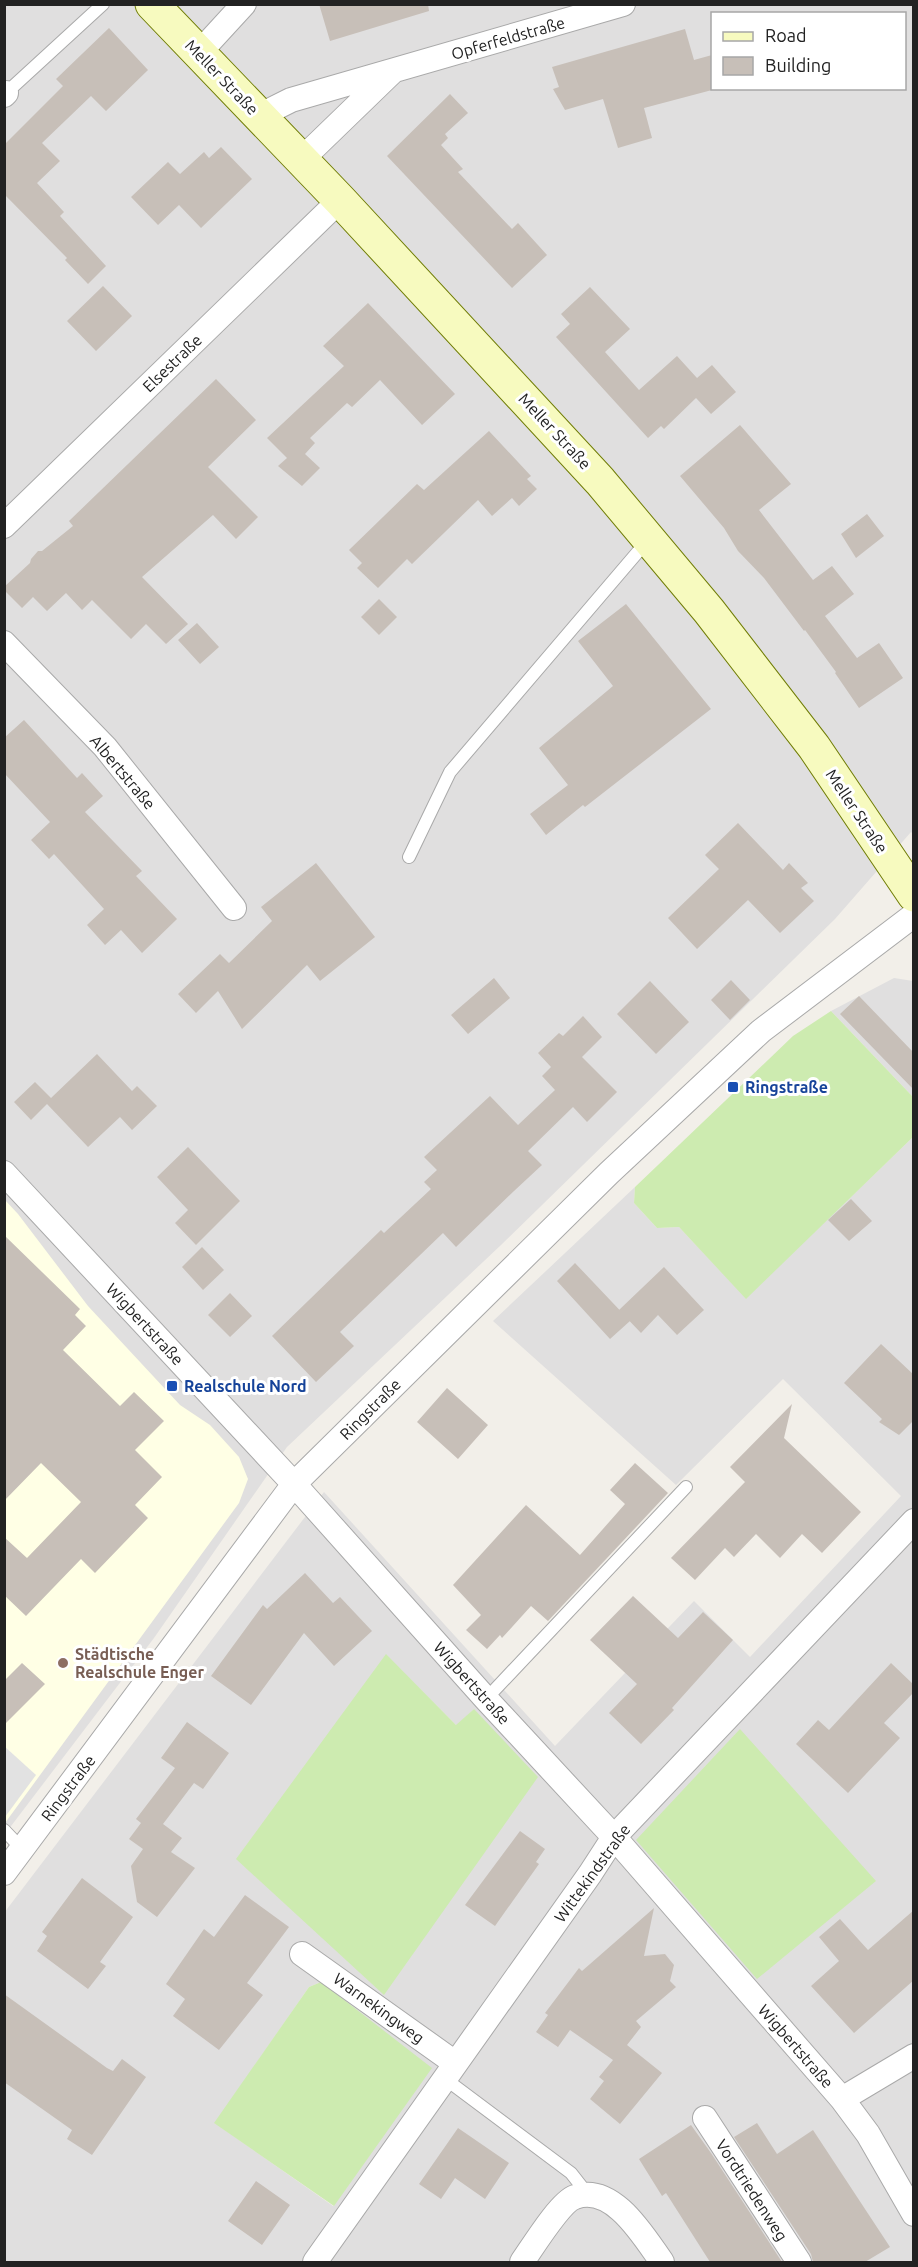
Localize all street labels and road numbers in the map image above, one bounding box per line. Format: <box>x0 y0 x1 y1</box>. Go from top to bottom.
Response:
street label: Opferfeldstraße <box>449 13 567 63</box>
street label: Meller Straße <box>182 36 262 118</box>
street label: Elsestraße <box>139 330 205 396</box>
street label: Meller Straße <box>515 389 595 473</box>
street label: Albertstraße <box>87 731 159 813</box>
street label: Meller Straße <box>822 766 892 856</box>
street label: Wigbertstraße <box>103 1280 187 1368</box>
street label: Ringstraße <box>336 1375 404 1443</box>
street label: Wigbertstraße <box>430 1638 514 1728</box>
street label: Ringstraße <box>37 1751 99 1825</box>
street label: Wittekindstraße <box>550 1820 634 1926</box>
street label: Warnekingweg <box>330 1969 428 2047</box>
street label: Wigbertstraße <box>755 2001 837 2091</box>
street label: Vordtriedenweg <box>713 2136 791 2244</box>

